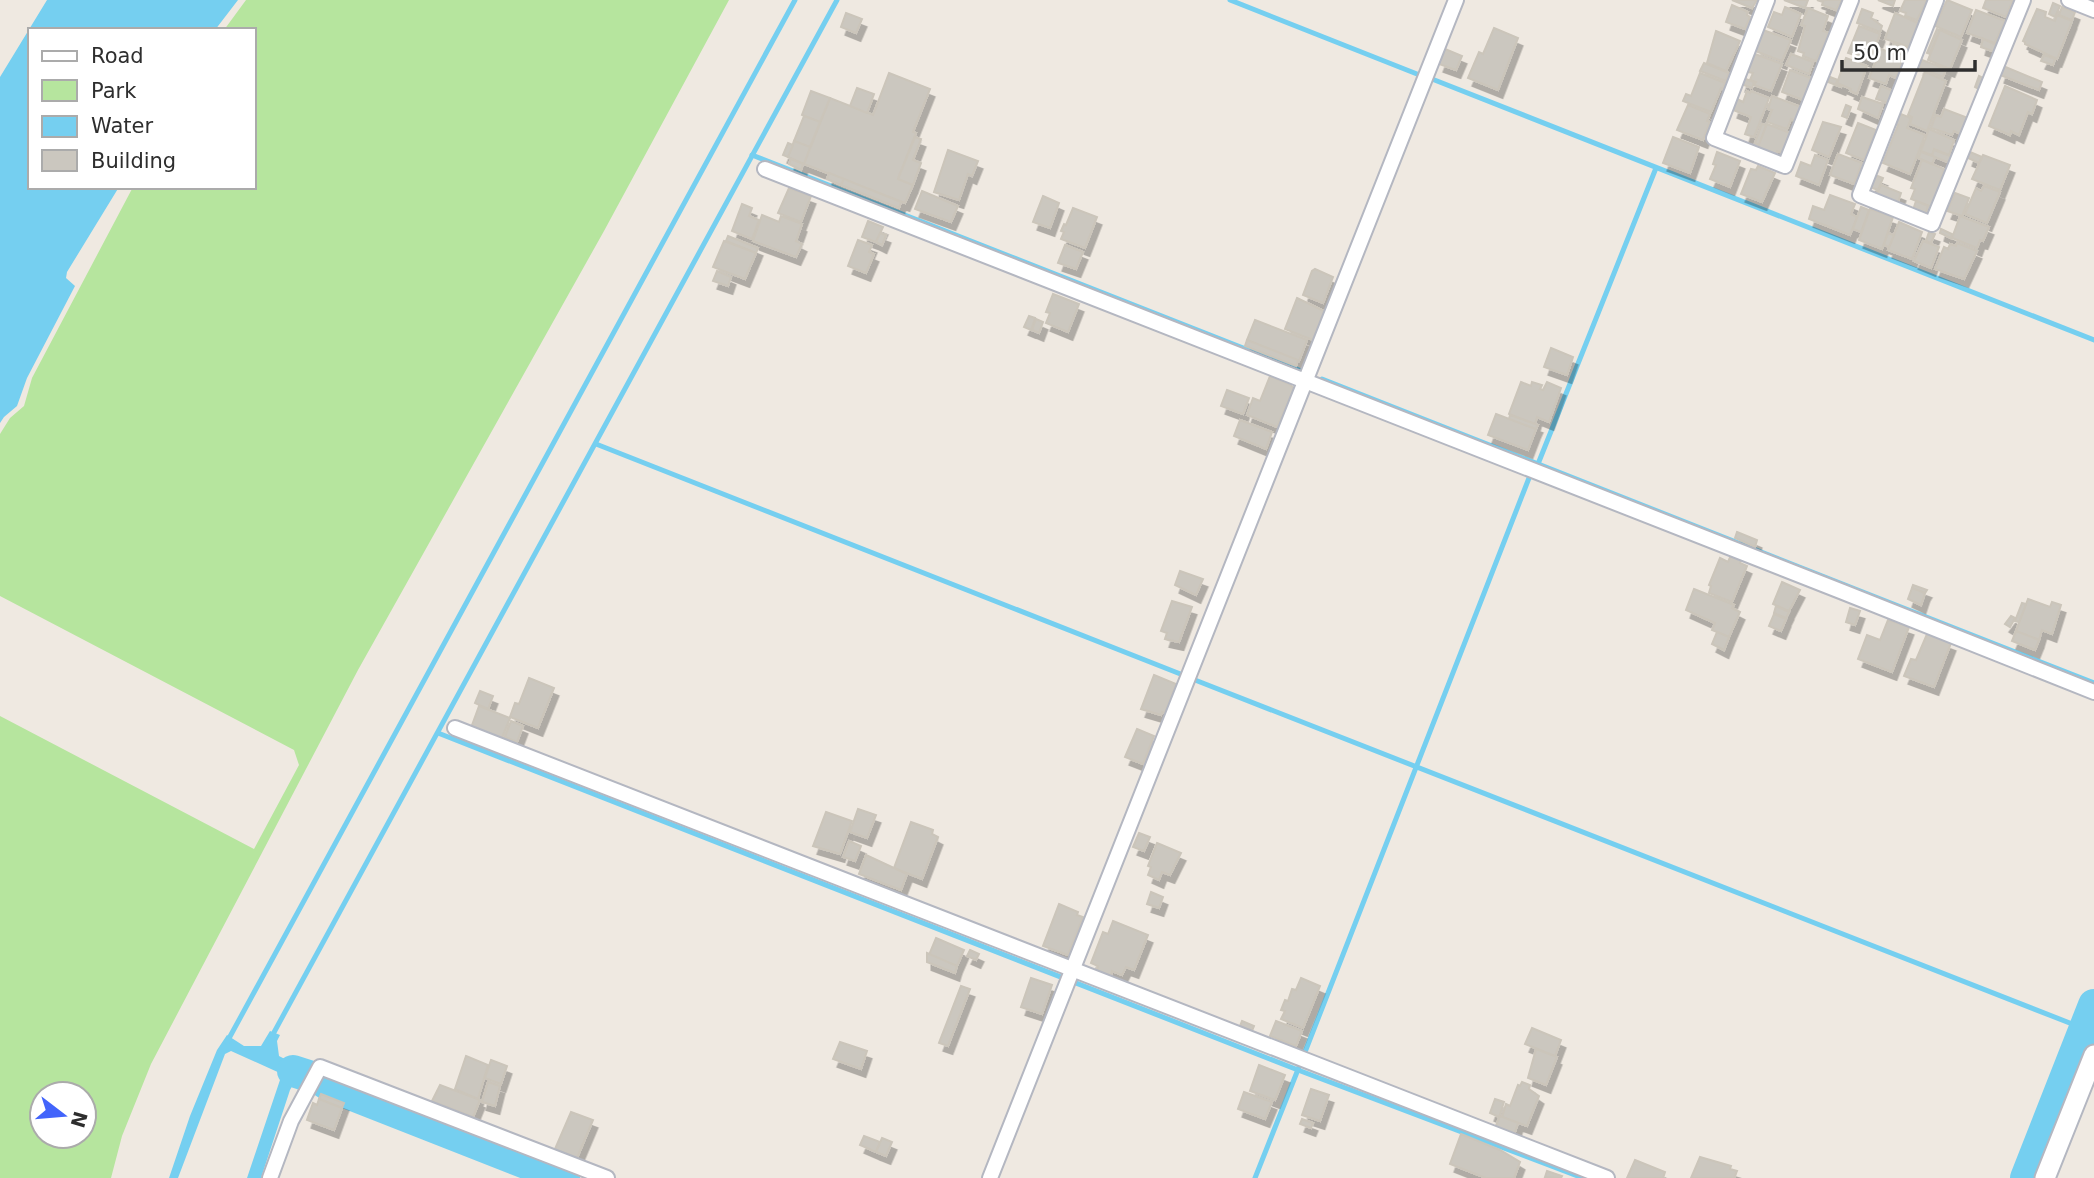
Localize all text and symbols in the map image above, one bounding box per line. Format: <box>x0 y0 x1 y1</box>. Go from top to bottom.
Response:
legend <box>28 28 256 189</box>
scale bar <box>1842 28 1975 72</box>
text: 50 m <box>1853 41 1907 65</box>
text: Road <box>91 44 144 68</box>
text: Park <box>91 79 137 103</box>
text: Water <box>91 114 153 138</box>
text: Building <box>91 149 176 173</box>
north arrow <box>28 1080 98 1150</box>
text: N <box>67 1109 92 1130</box>

